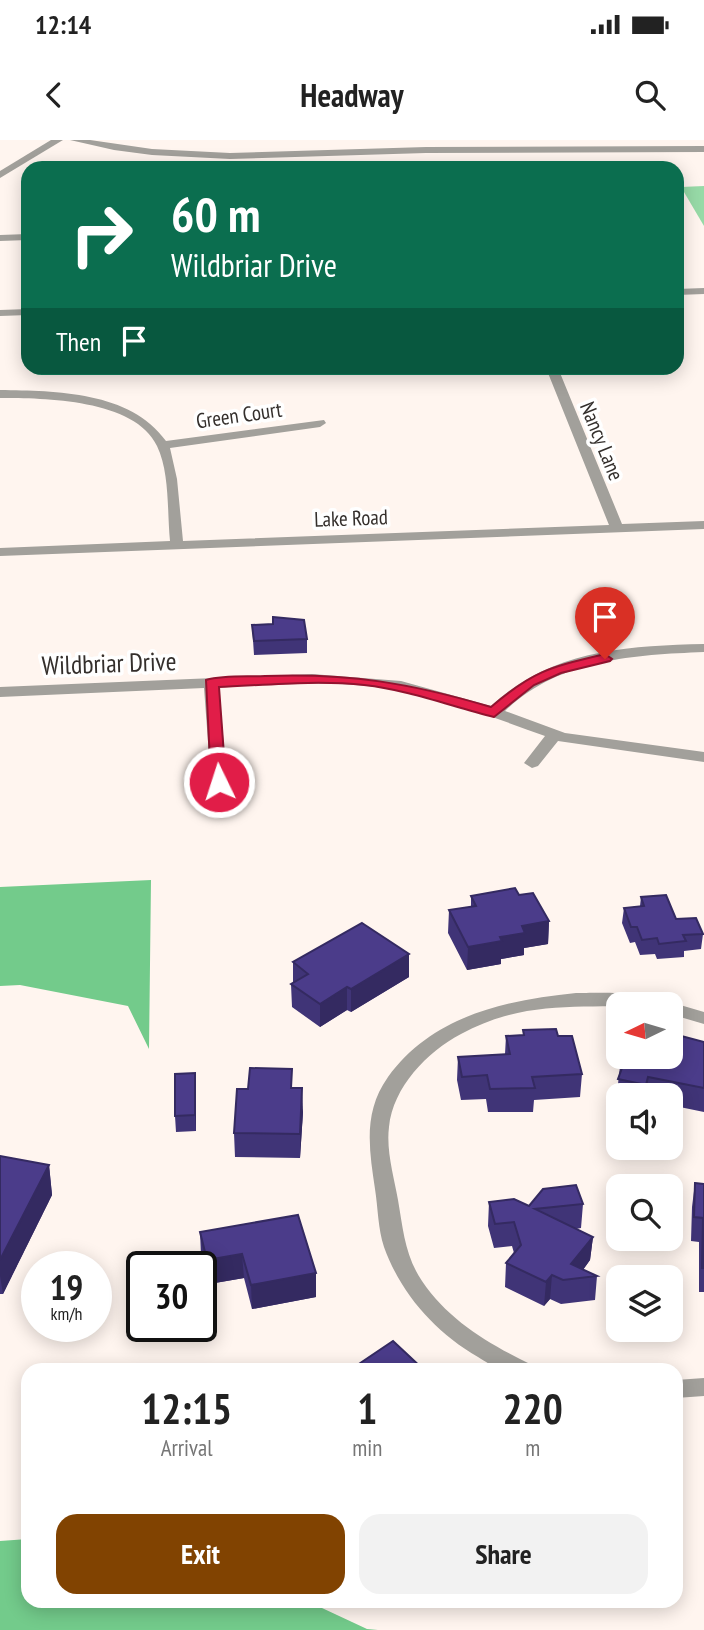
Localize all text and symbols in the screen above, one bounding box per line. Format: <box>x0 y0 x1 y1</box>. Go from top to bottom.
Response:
text: 12:14 <box>35 8 91 41</box>
text: Headway <box>300 74 404 116</box>
icon: back <box>35 76 73 114</box>
icon: search <box>631 76 669 114</box>
text: 60 m <box>171 182 260 246</box>
icon: right <box>56 189 147 280</box>
text: Wildbriar Drive <box>171 244 337 286</box>
icon: arrive <box>115 322 153 360</box>
text: Then <box>56 325 101 358</box>
street label: Green Court <box>194 396 284 434</box>
street label: Nancy Lane <box>574 398 630 484</box>
street label: Lake Road <box>314 503 388 533</box>
pin <box>575 587 635 659</box>
icon: arrive <box>586 598 624 636</box>
street label: Wildbriar Drive <box>41 644 177 682</box>
position arrow <box>182 745 256 819</box>
north arrow <box>606 992 682 1069</box>
map controls <box>606 992 683 1342</box>
button: sound <box>606 1083 683 1160</box>
button: search <box>606 1174 683 1251</box>
speed limit sign: 30 <box>126 1251 217 1342</box>
text: 19 <box>50 1264 83 1310</box>
button: layers <box>606 1265 683 1342</box>
text: km/h <box>51 1302 82 1325</box>
text: 12:15 <box>141 1381 232 1436</box>
text: 1 <box>357 1381 377 1436</box>
text: 220 <box>503 1381 563 1436</box>
text: Arrival <box>161 1433 213 1462</box>
text: min <box>352 1433 382 1462</box>
text: m <box>525 1433 540 1462</box>
button: Exit <box>56 1514 345 1594</box>
button: Share <box>359 1514 648 1594</box>

